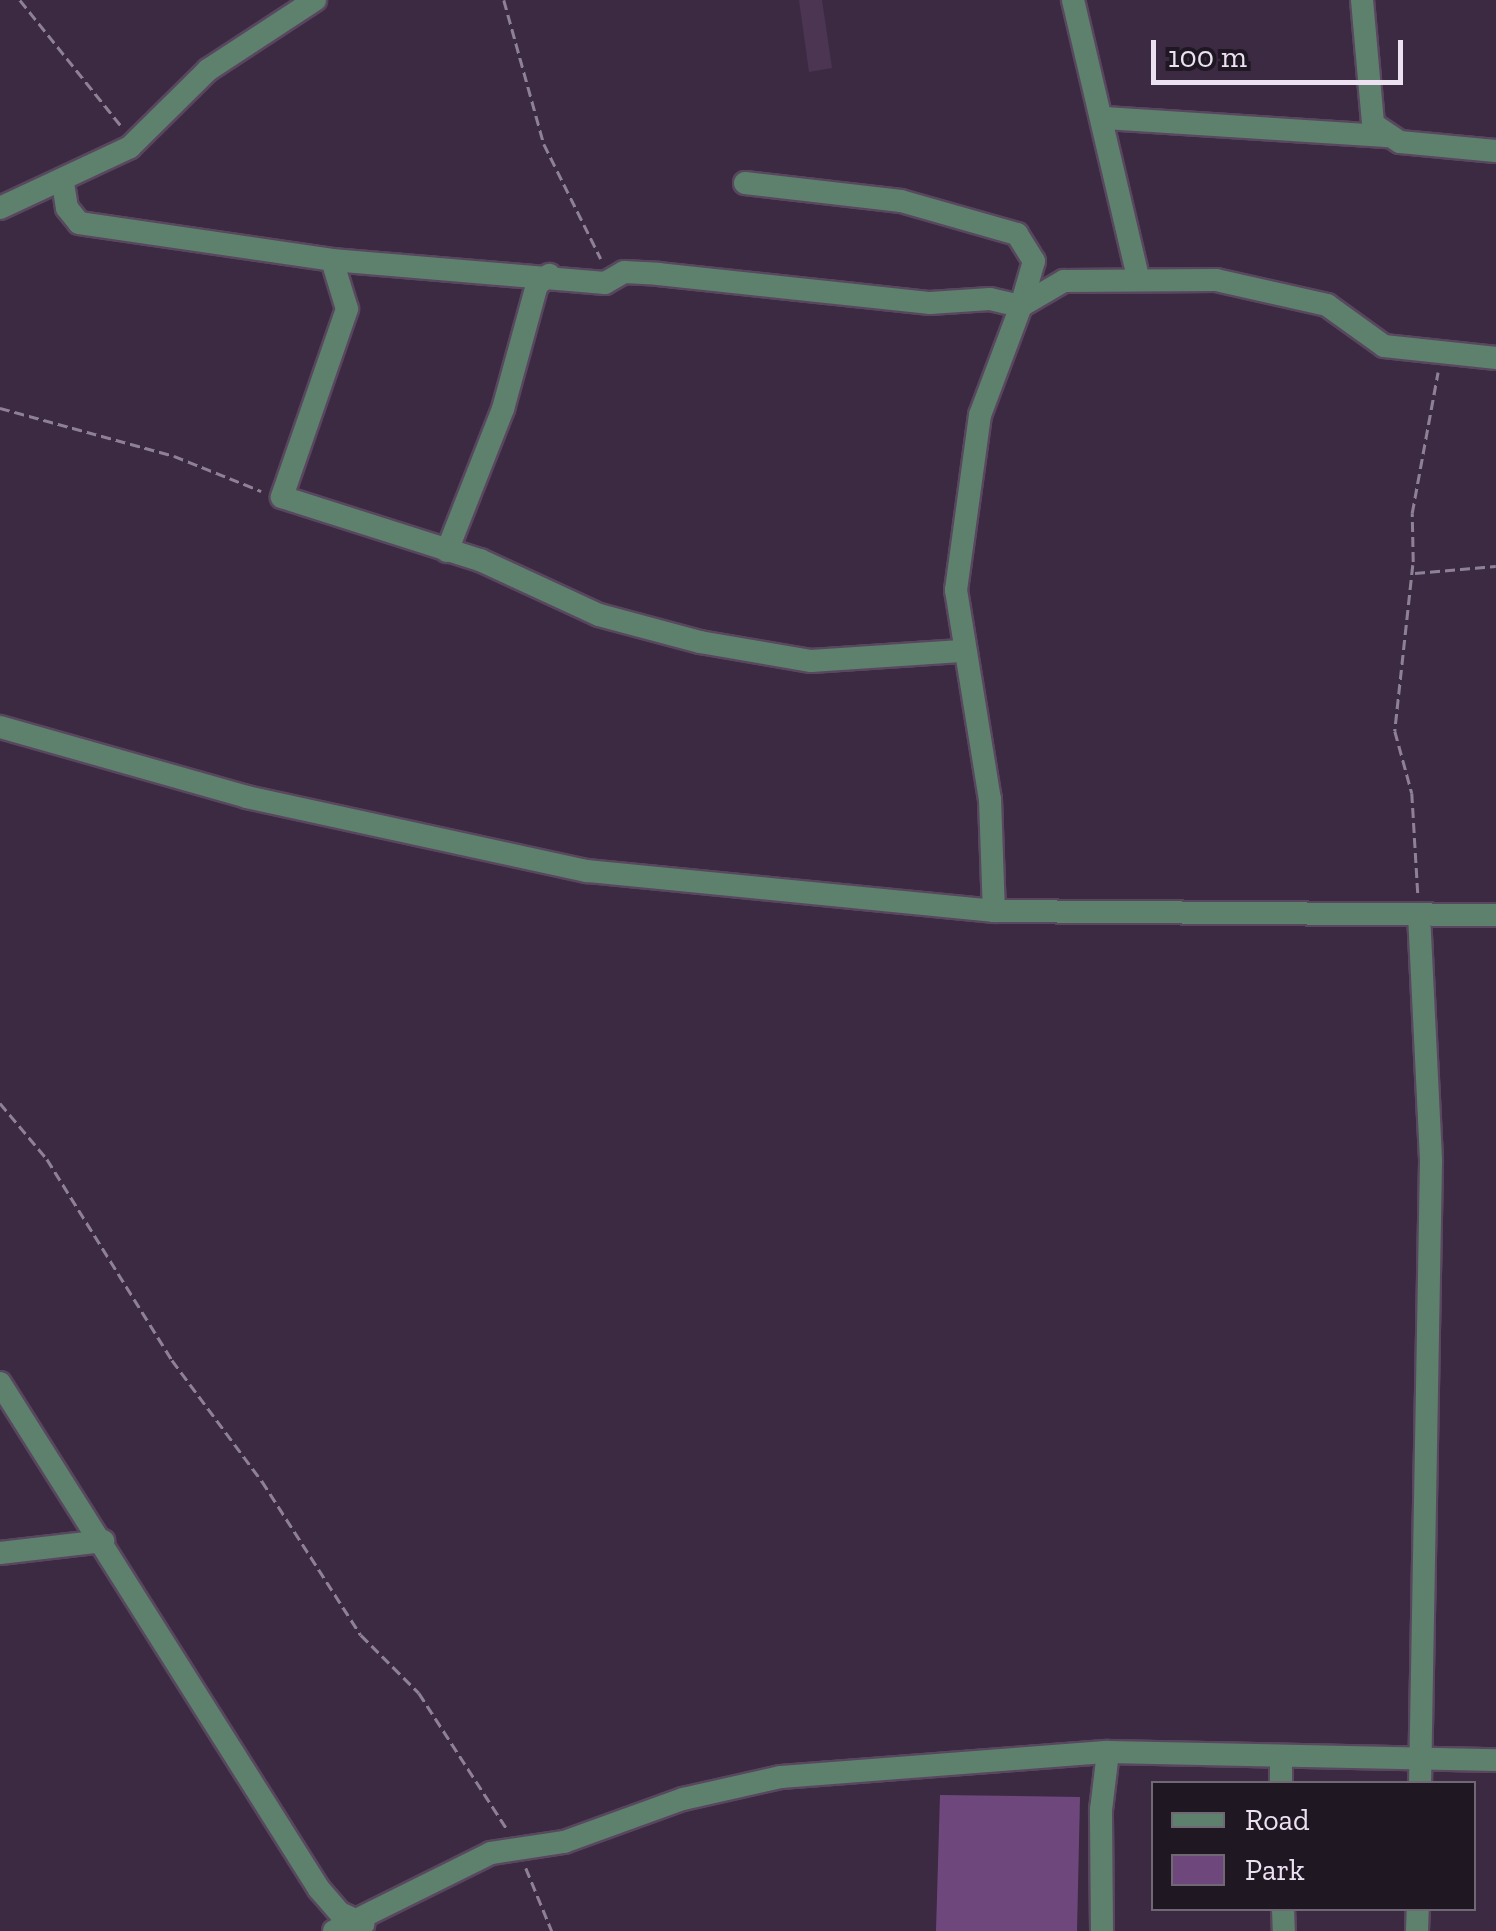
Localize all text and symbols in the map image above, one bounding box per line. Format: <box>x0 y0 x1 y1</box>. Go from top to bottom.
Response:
scale bar <box>1156 20 1408 82</box>
text: 100 m <box>1168 39 1247 75</box>
legend <box>1151 1781 1476 1911</box>
text: Road <box>1245 1802 1310 1838</box>
text: Park <box>1245 1852 1305 1888</box>

